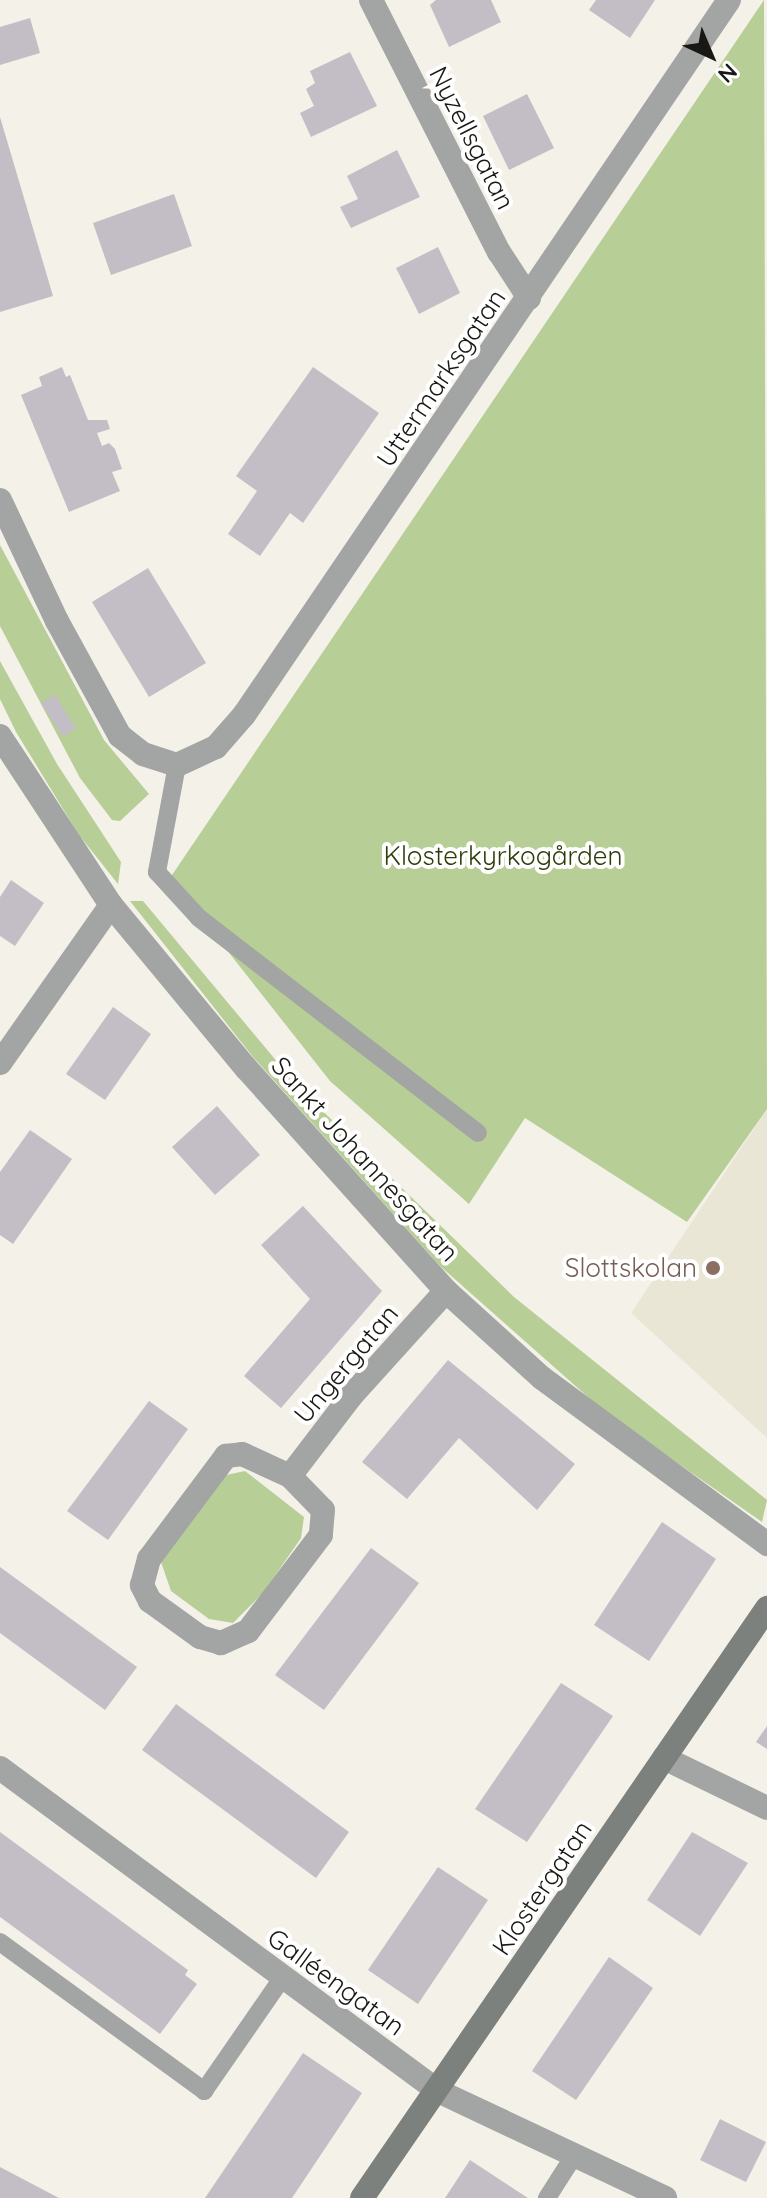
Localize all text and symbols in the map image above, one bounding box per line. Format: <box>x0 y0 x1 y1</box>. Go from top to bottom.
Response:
north arrow <box>671 16 751 96</box>
text: N <box>712 58 743 89</box>
street label: Nyzellsgatan <box>423 61 521 215</box>
street label: Uttermarksgatan <box>370 283 512 473</box>
park label: Klosterkyrkogården <box>383 840 623 872</box>
street label: Sankt Johannesgatan <box>265 1050 465 1268</box>
place label: Slottskolan <box>565 1252 697 1284</box>
marker: Slottskolan <box>704 1259 722 1277</box>
street label: Ungergatan <box>287 1298 405 1430</box>
street label: Klostergatan <box>486 1815 598 1961</box>
street label: Galléengatan <box>261 1922 411 2042</box>

